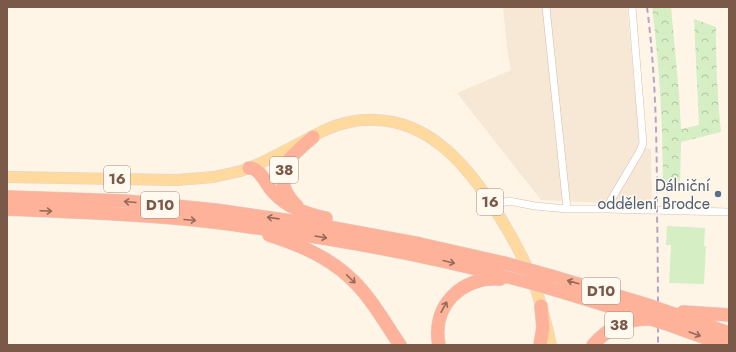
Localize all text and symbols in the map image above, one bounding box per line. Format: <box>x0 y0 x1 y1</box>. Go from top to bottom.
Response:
road number: 38 <box>270 157 298 183</box>
road number: 16 <box>104 166 130 192</box>
place label: Dálniční oddělení Brodce <box>598 174 711 215</box>
road number: 16 <box>477 189 503 215</box>
marker: Dálniční oddělení Brodce <box>713 189 723 199</box>
road number: D10 <box>141 192 179 218</box>
one-way arrow <box>124 198 137 206</box>
one-way arrow <box>39 207 52 215</box>
one-way arrow <box>267 214 280 222</box>
one-way arrow <box>183 216 196 223</box>
one-way arrow <box>314 233 327 241</box>
one-way arrow <box>442 259 455 267</box>
one-way arrow <box>346 274 356 284</box>
one-way arrow <box>567 278 580 285</box>
road number: D10 <box>582 278 620 304</box>
one-way arrow <box>441 302 448 314</box>
road number: 38 <box>605 312 633 338</box>
one-way arrow <box>688 330 700 338</box>

